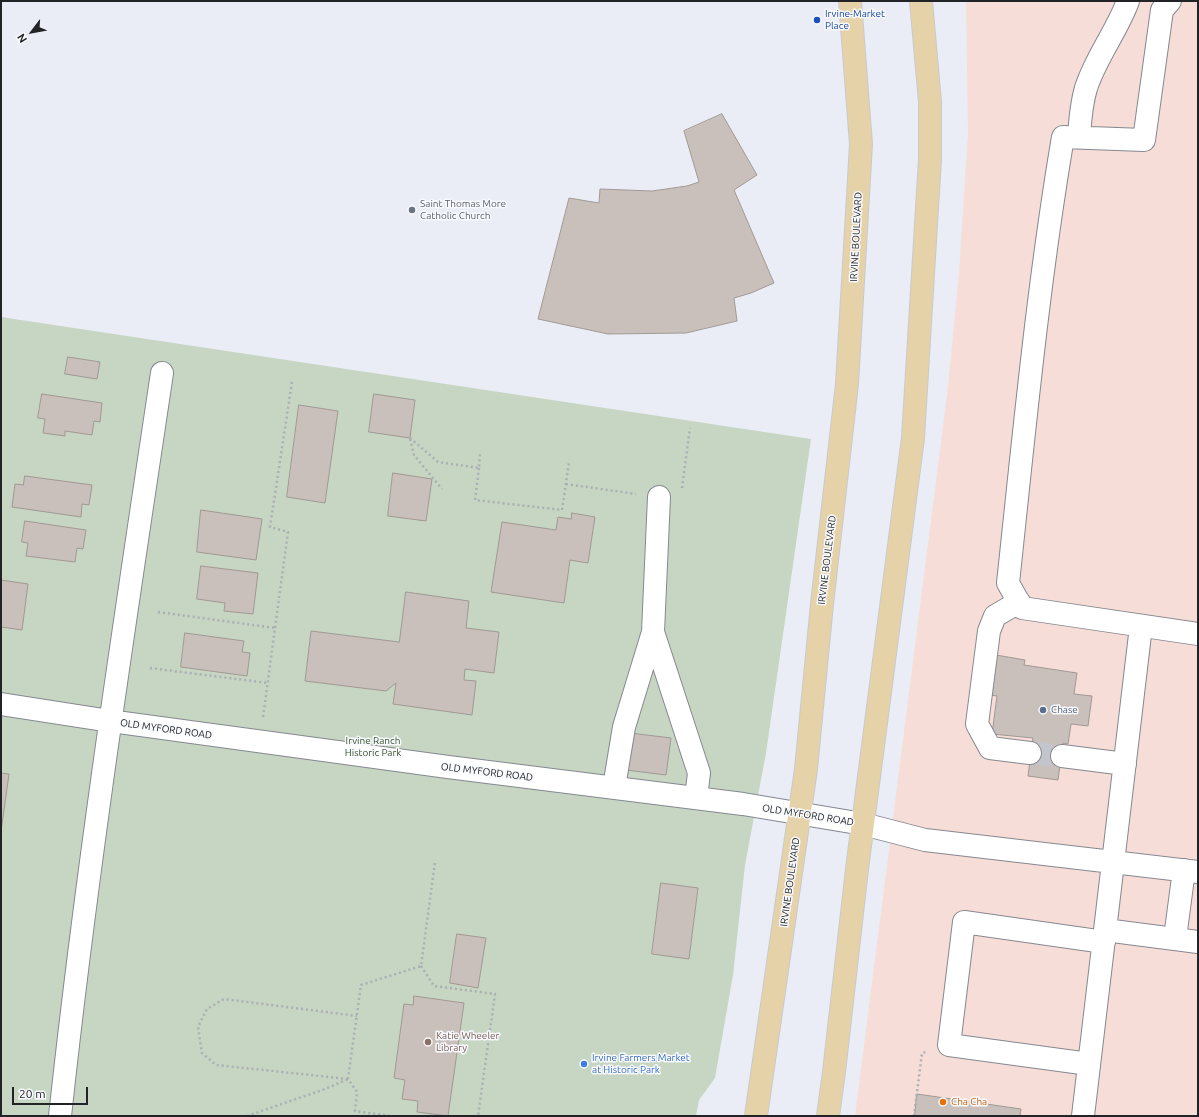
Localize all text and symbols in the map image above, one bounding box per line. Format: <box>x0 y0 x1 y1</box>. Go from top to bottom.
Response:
place label: Irvine-Market Place <box>825 8 885 32</box>
north arrow <box>12 12 52 52</box>
marker: Irvine-Market Place <box>812 15 822 25</box>
text: N <box>15 32 29 45</box>
street label: IRVINE BOULEVARD <box>848 192 864 282</box>
place label: Saint Thomas More Catholic Church <box>420 198 506 222</box>
marker: Saint Thomas More Catholic Church <box>407 205 417 215</box>
street label: IRVINE BOULEVARD <box>816 515 838 605</box>
place label: Chase <box>1051 704 1078 716</box>
marker: Chase <box>1038 705 1048 715</box>
street label: OLD MYFORD ROAD <box>119 717 213 741</box>
park label: Irvine Ranch Historic Park <box>345 735 401 758</box>
street label: OLD MYFORD ROAD <box>440 760 534 784</box>
street label: OLD MYFORD ROAD <box>761 802 855 828</box>
street label: IRVINE BOULEVARD <box>778 837 802 927</box>
place label: Katie Wheeler Library <box>436 1030 499 1054</box>
marker: Katie Wheeler Library <box>423 1037 433 1047</box>
place label: Irvine Farmers Market at Historic Park <box>592 1052 690 1076</box>
marker: Irvine Farmers Market at Historic Park <box>579 1059 589 1069</box>
scale bar <box>14 1079 90 1105</box>
text: 20 m <box>19 1087 46 1100</box>
place label: Cha Cha <box>951 1096 987 1108</box>
marker: Cha Cha <box>938 1097 948 1107</box>

